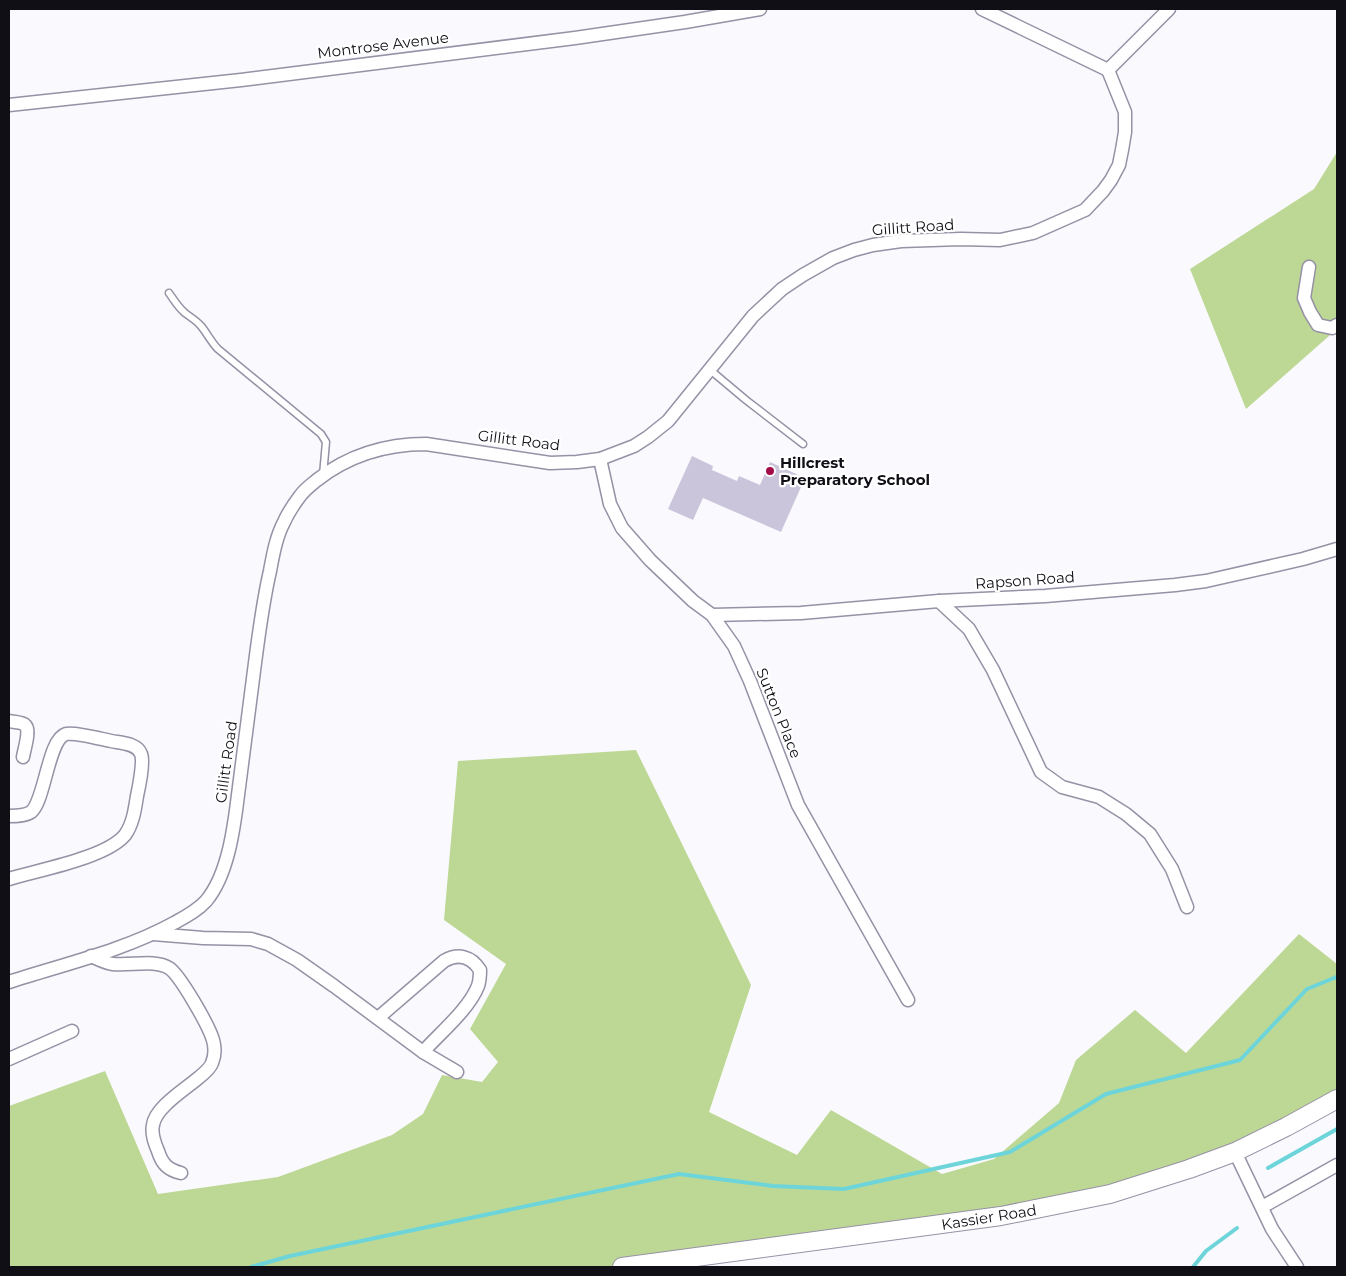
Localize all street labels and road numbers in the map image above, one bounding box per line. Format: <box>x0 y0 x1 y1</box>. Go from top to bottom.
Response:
street label: Montrose Avenue <box>316 28 450 62</box>
street label: Gillitt Road <box>871 215 955 239</box>
street label: Gillitt Road <box>477 426 561 454</box>
street label: Rapson Road <box>975 567 1075 593</box>
street label: Sutton Place <box>752 665 806 761</box>
street label: Gillitt Road <box>211 720 241 804</box>
street label: Kassier Road <box>940 1200 1038 1234</box>

